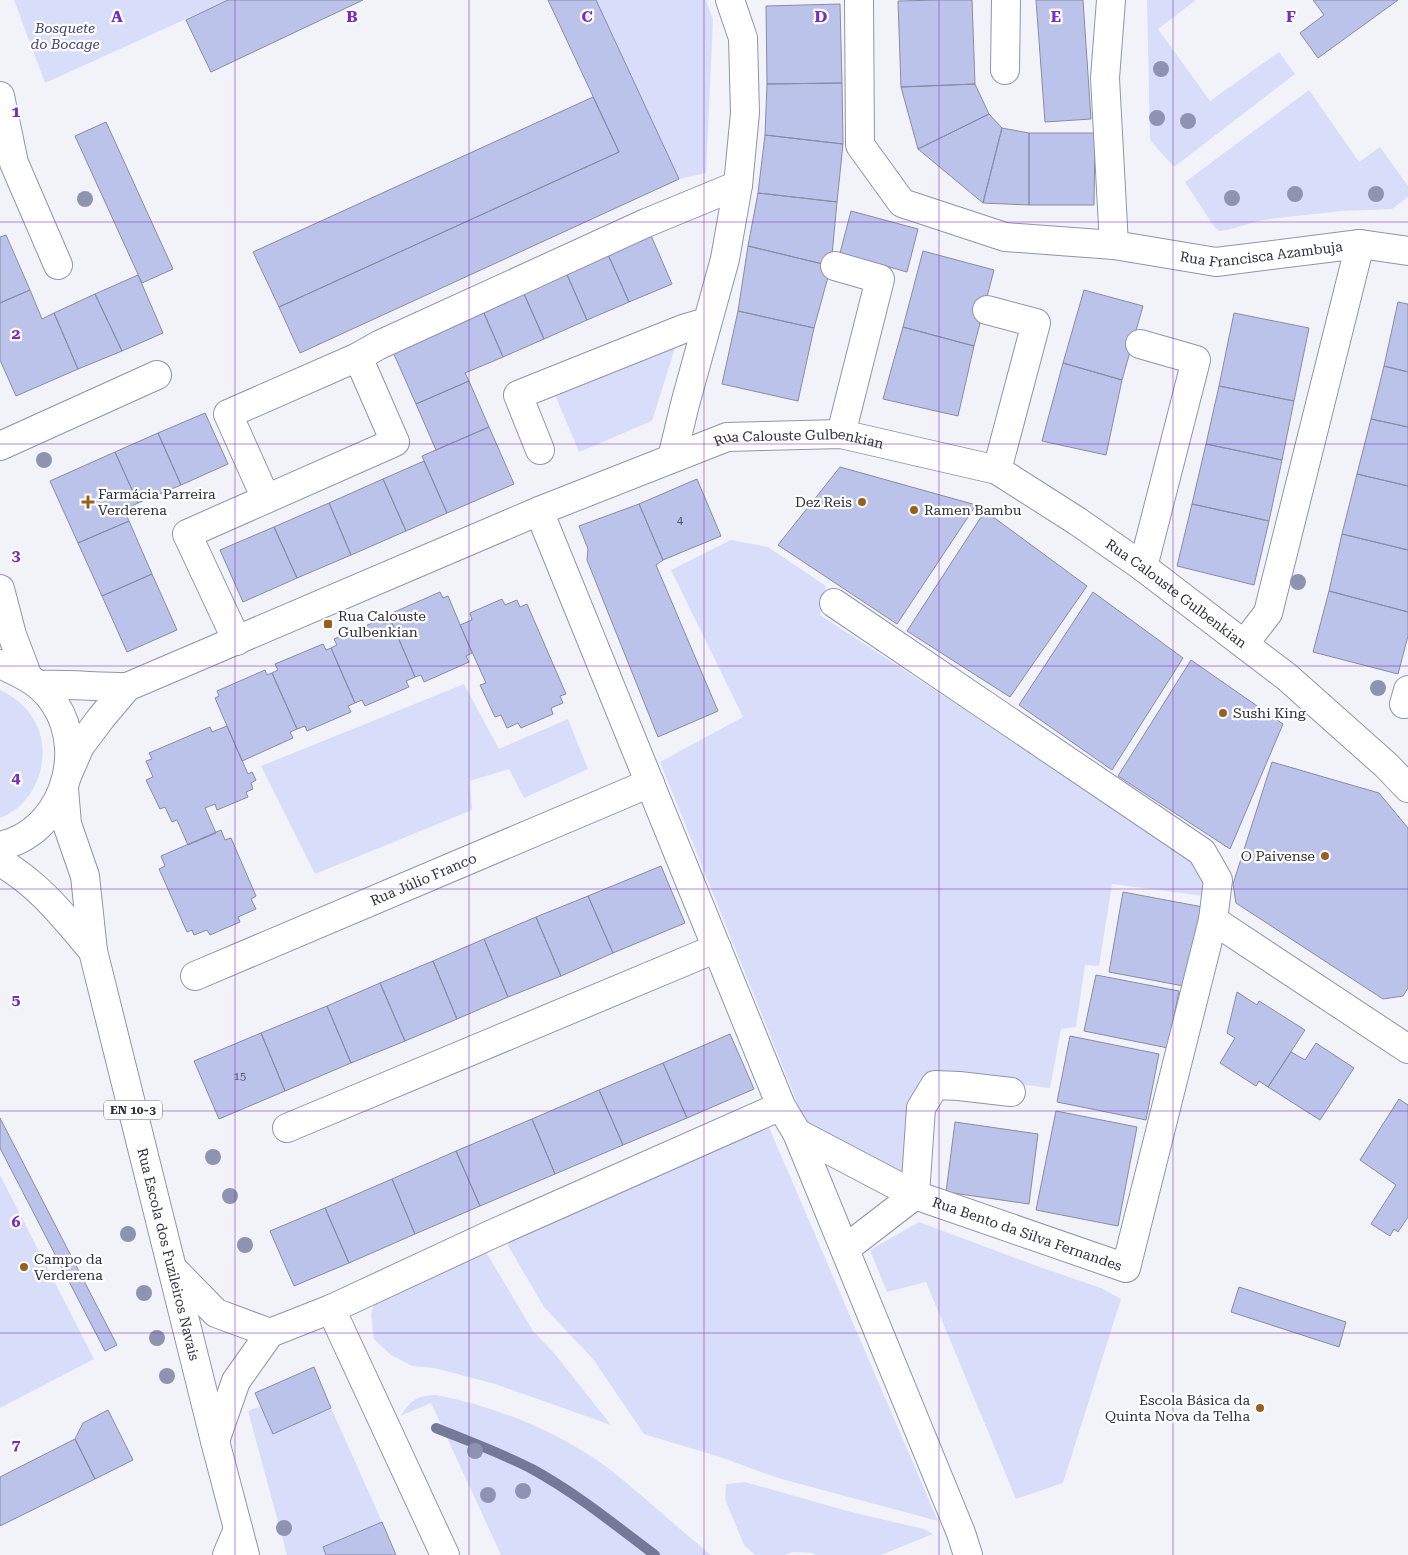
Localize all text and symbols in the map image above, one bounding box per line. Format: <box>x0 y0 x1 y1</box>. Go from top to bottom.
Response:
text: A <box>111 7 123 26</box>
text: B <box>346 7 358 26</box>
text: C <box>581 7 593 26</box>
text: D <box>815 7 828 26</box>
text: E <box>1051 7 1061 26</box>
text: F <box>1286 7 1296 26</box>
park label: Bosquete do Bocage <box>30 20 100 52</box>
text: 1 <box>12 102 21 121</box>
street label: Rua Francisca Azambuja <box>1179 238 1344 270</box>
text: 2 <box>12 324 21 343</box>
street label: Rua Calouste Gulbenkian <box>711 426 885 452</box>
place label: Farmácia Parreira Verderena <box>98 486 216 518</box>
place label: Dez Reis <box>795 494 852 510</box>
marker: Farmácia Parreira Verderena <box>82 496 94 508</box>
marker: Dez Reis <box>856 496 868 508</box>
place label: Ramen Bambu <box>924 502 1022 518</box>
marker: Ramen Bambu <box>908 504 920 516</box>
house number: 4 <box>677 514 684 527</box>
street label: Rua Calouste Gulbenkian <box>1103 536 1250 651</box>
text: 3 <box>12 546 21 565</box>
place label: Rua Calouste Gulbenkian <box>338 608 426 640</box>
marker: Rua Calouste Gulbenkian <box>322 618 334 630</box>
place label: Sushi King <box>1233 705 1306 721</box>
marker: Sushi King <box>1217 707 1229 719</box>
text: 4 <box>12 768 21 787</box>
place label: O Paivense <box>1241 848 1315 864</box>
street label: Rua Júlio Franco <box>368 850 479 909</box>
marker: O Paivense <box>1319 850 1331 862</box>
text: 5 <box>12 990 21 1009</box>
house number: 15 <box>234 1070 246 1083</box>
road number: EN 10-3 <box>104 1100 162 1120</box>
street label: Rua Escola dos Fuzileiros Navais <box>134 1146 203 1363</box>
street label: Rua Bento da Silva Fernandes <box>930 1194 1124 1274</box>
text: 6 <box>12 1212 21 1231</box>
place label: Campo da Verderena <box>34 1251 103 1283</box>
marker: Campo da Verderena <box>18 1261 30 1273</box>
place label: Escola Básica da Quinta Nova da Telha <box>1105 1392 1250 1424</box>
marker: Escola Básica da Quinta Nova da Telha <box>1254 1402 1266 1414</box>
text: 7 <box>12 1435 21 1454</box>

